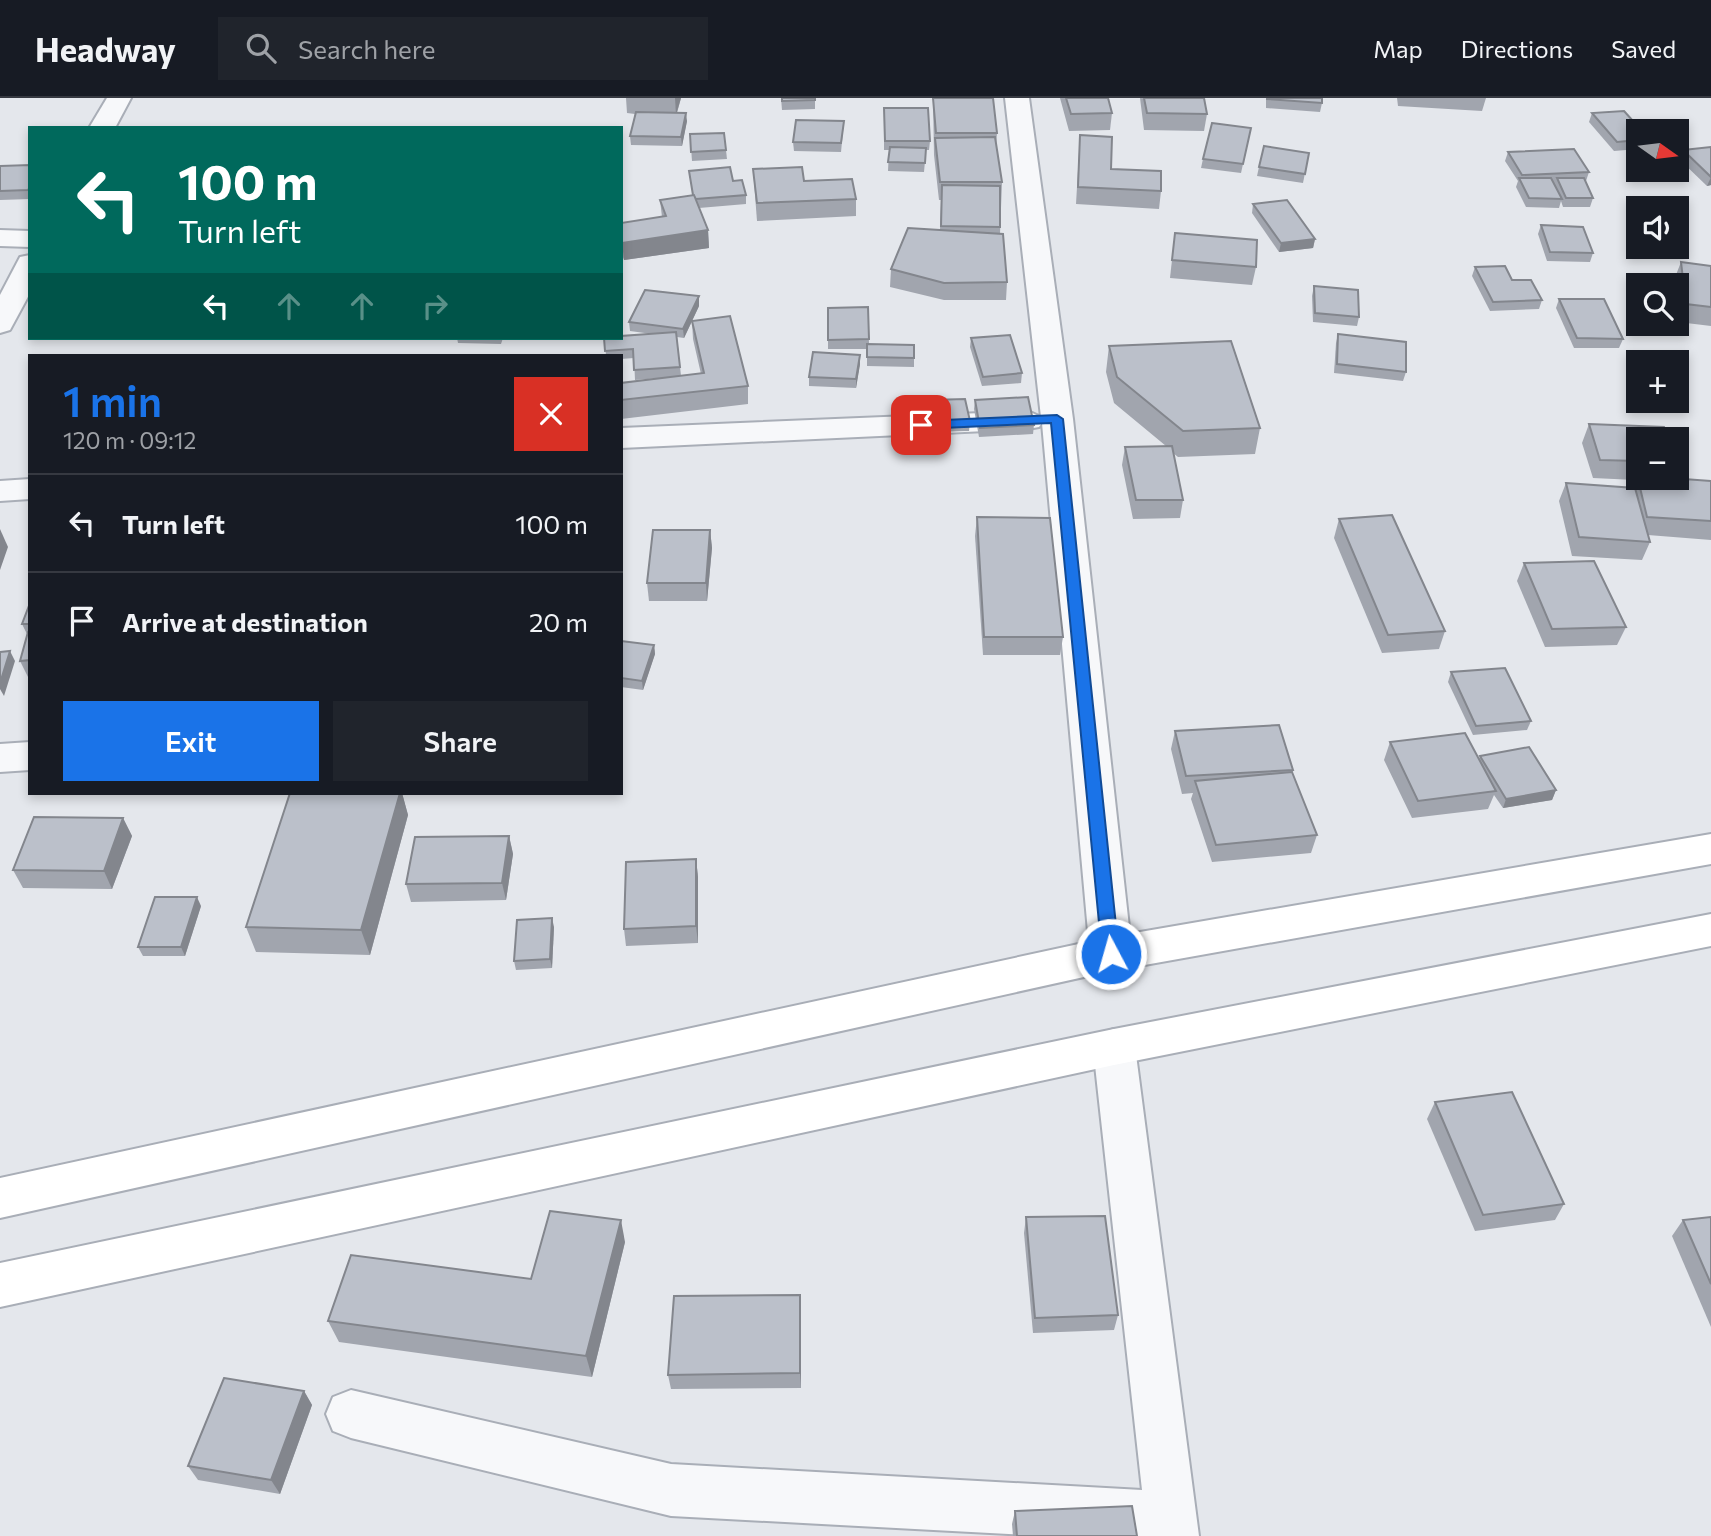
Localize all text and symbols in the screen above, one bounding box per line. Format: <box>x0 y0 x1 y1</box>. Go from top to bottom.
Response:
search box <box>218 17 708 80</box>
text: Headway <box>35 28 176 69</box>
icon: search <box>242 29 280 67</box>
text: Search here <box>298 33 436 64</box>
text: Map <box>1373 34 1423 63</box>
text: Directions <box>1461 34 1573 63</box>
text: Saved <box>1611 34 1676 63</box>
north arrow <box>1626 119 1689 182</box>
map controls <box>1626 119 1689 490</box>
text: 100 m <box>178 150 317 210</box>
icon: left <box>63 154 154 245</box>
button: sound <box>1626 196 1689 259</box>
text: Turn left <box>178 210 302 250</box>
button: search <box>1626 273 1689 336</box>
icon: left <box>197 287 235 325</box>
icon: ahead <box>270 287 308 325</box>
icon: ahead <box>343 287 381 325</box>
icon: right <box>416 287 454 325</box>
button: + <box>1626 350 1689 413</box>
text: 1 min <box>63 374 162 426</box>
button: close <box>514 377 588 451</box>
pin <box>891 395 951 455</box>
icon: arrive <box>902 406 940 444</box>
text: 120 m · 09:12 <box>63 426 196 454</box>
button: − <box>1626 427 1689 490</box>
icon: left <box>63 504 101 542</box>
text: Turn left <box>122 508 225 539</box>
text: 100 m <box>515 508 588 539</box>
icon: arrive <box>63 602 101 640</box>
text: Arrive at destination <box>122 606 368 637</box>
text: 20 m <box>529 606 588 637</box>
button: Exit <box>63 701 319 781</box>
button: Share <box>333 701 588 781</box>
position arrow <box>1074 917 1148 991</box>

